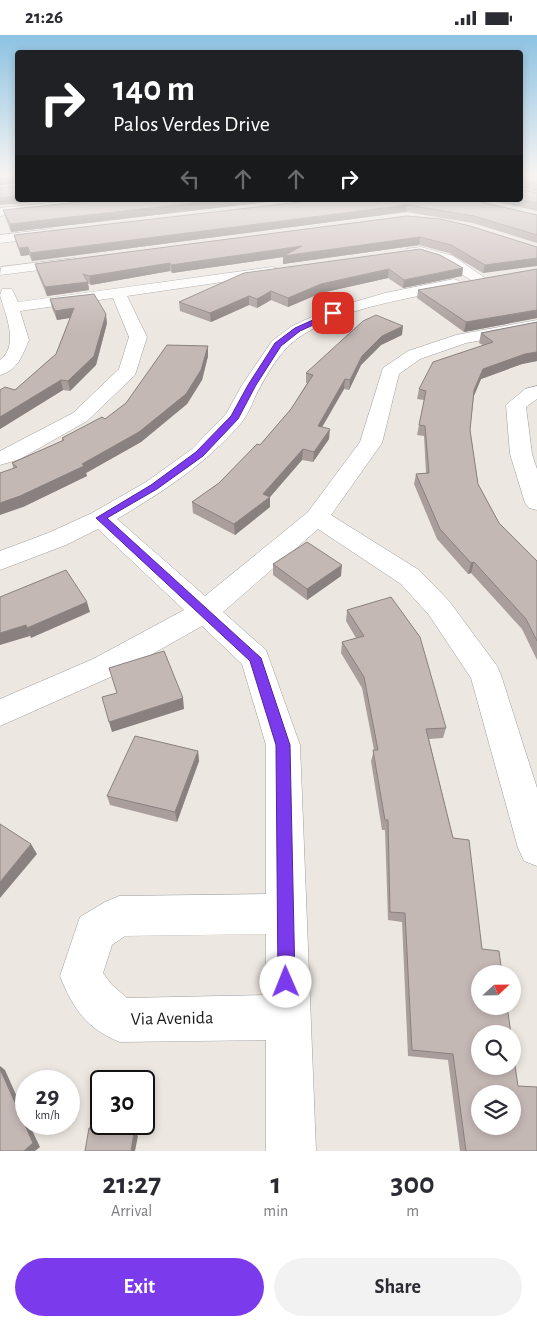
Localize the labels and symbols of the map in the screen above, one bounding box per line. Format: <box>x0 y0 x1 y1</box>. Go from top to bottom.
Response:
pin <box>312 292 354 334</box>
position arrow <box>259 955 311 1007</box>
north arrow <box>471 965 521 1015</box>
street label: Via Avenida <box>130 1009 214 1029</box>
speed limit sign: 30 <box>90 1070 155 1135</box>

